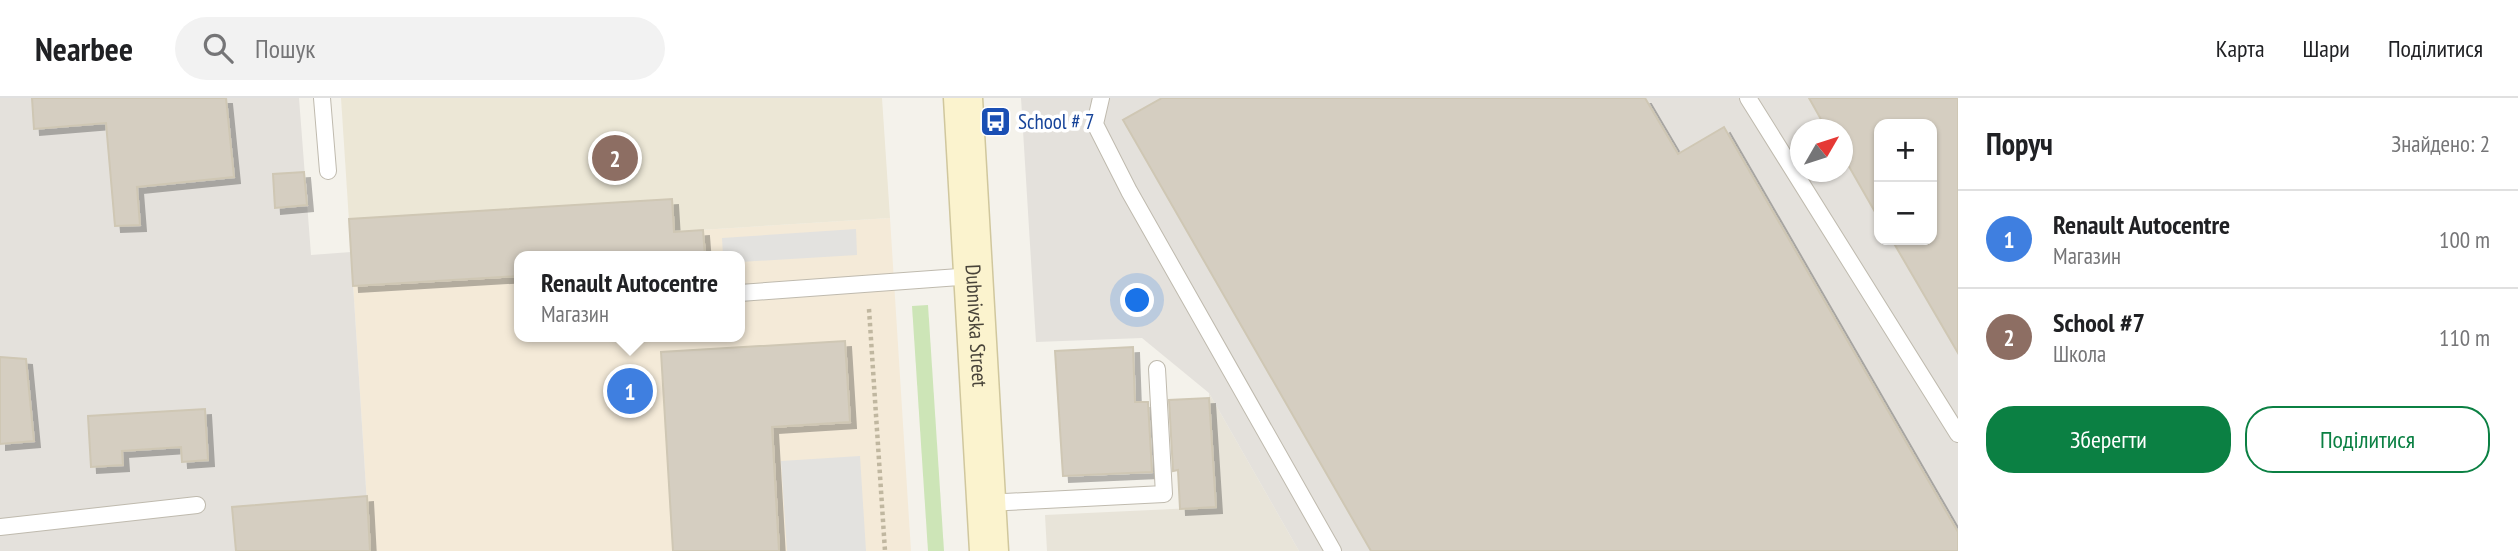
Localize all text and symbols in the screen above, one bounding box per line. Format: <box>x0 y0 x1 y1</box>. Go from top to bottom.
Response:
search box <box>175 17 665 80</box>
text: Nearbee <box>35 27 133 70</box>
icon: search <box>199 29 237 67</box>
text: Пошук <box>255 32 315 65</box>
text: Карта <box>2216 33 2265 64</box>
text: Шари <box>2303 33 2350 64</box>
text: Поділитися <box>2388 33 2483 64</box>
bus stop icon: School # 7 <box>978 105 1012 139</box>
place label: School # 7 <box>1018 108 1095 135</box>
north arrow <box>1790 119 1853 182</box>
map controls <box>1874 119 1937 245</box>
button: + <box>1874 119 1937 182</box>
text: Поруч <box>1986 124 2053 163</box>
text: Знайдено: 2 <box>2391 129 2490 158</box>
pin: 2 <box>592 132 638 184</box>
button: − <box>1874 182 1937 245</box>
text: Renault Autocentre <box>2053 208 2230 241</box>
text: 1 <box>2004 225 2015 254</box>
text: 100 m <box>2439 225 2490 254</box>
text: Магазин <box>2053 241 2121 270</box>
popup <box>514 251 745 342</box>
street label: Dubnivska Street <box>960 263 994 388</box>
text: Renault Autocentre <box>541 266 718 299</box>
your location <box>1120 283 1154 317</box>
text: Магазин <box>541 299 609 328</box>
text: School #7 <box>2053 306 2145 339</box>
text: 2 <box>2004 323 2015 352</box>
text: 110 m <box>2439 323 2490 352</box>
text: Школа <box>2053 339 2106 368</box>
pin: 1 <box>607 365 653 417</box>
button: Зберегти <box>1986 406 2231 473</box>
button: Поділитися <box>2245 406 2490 473</box>

